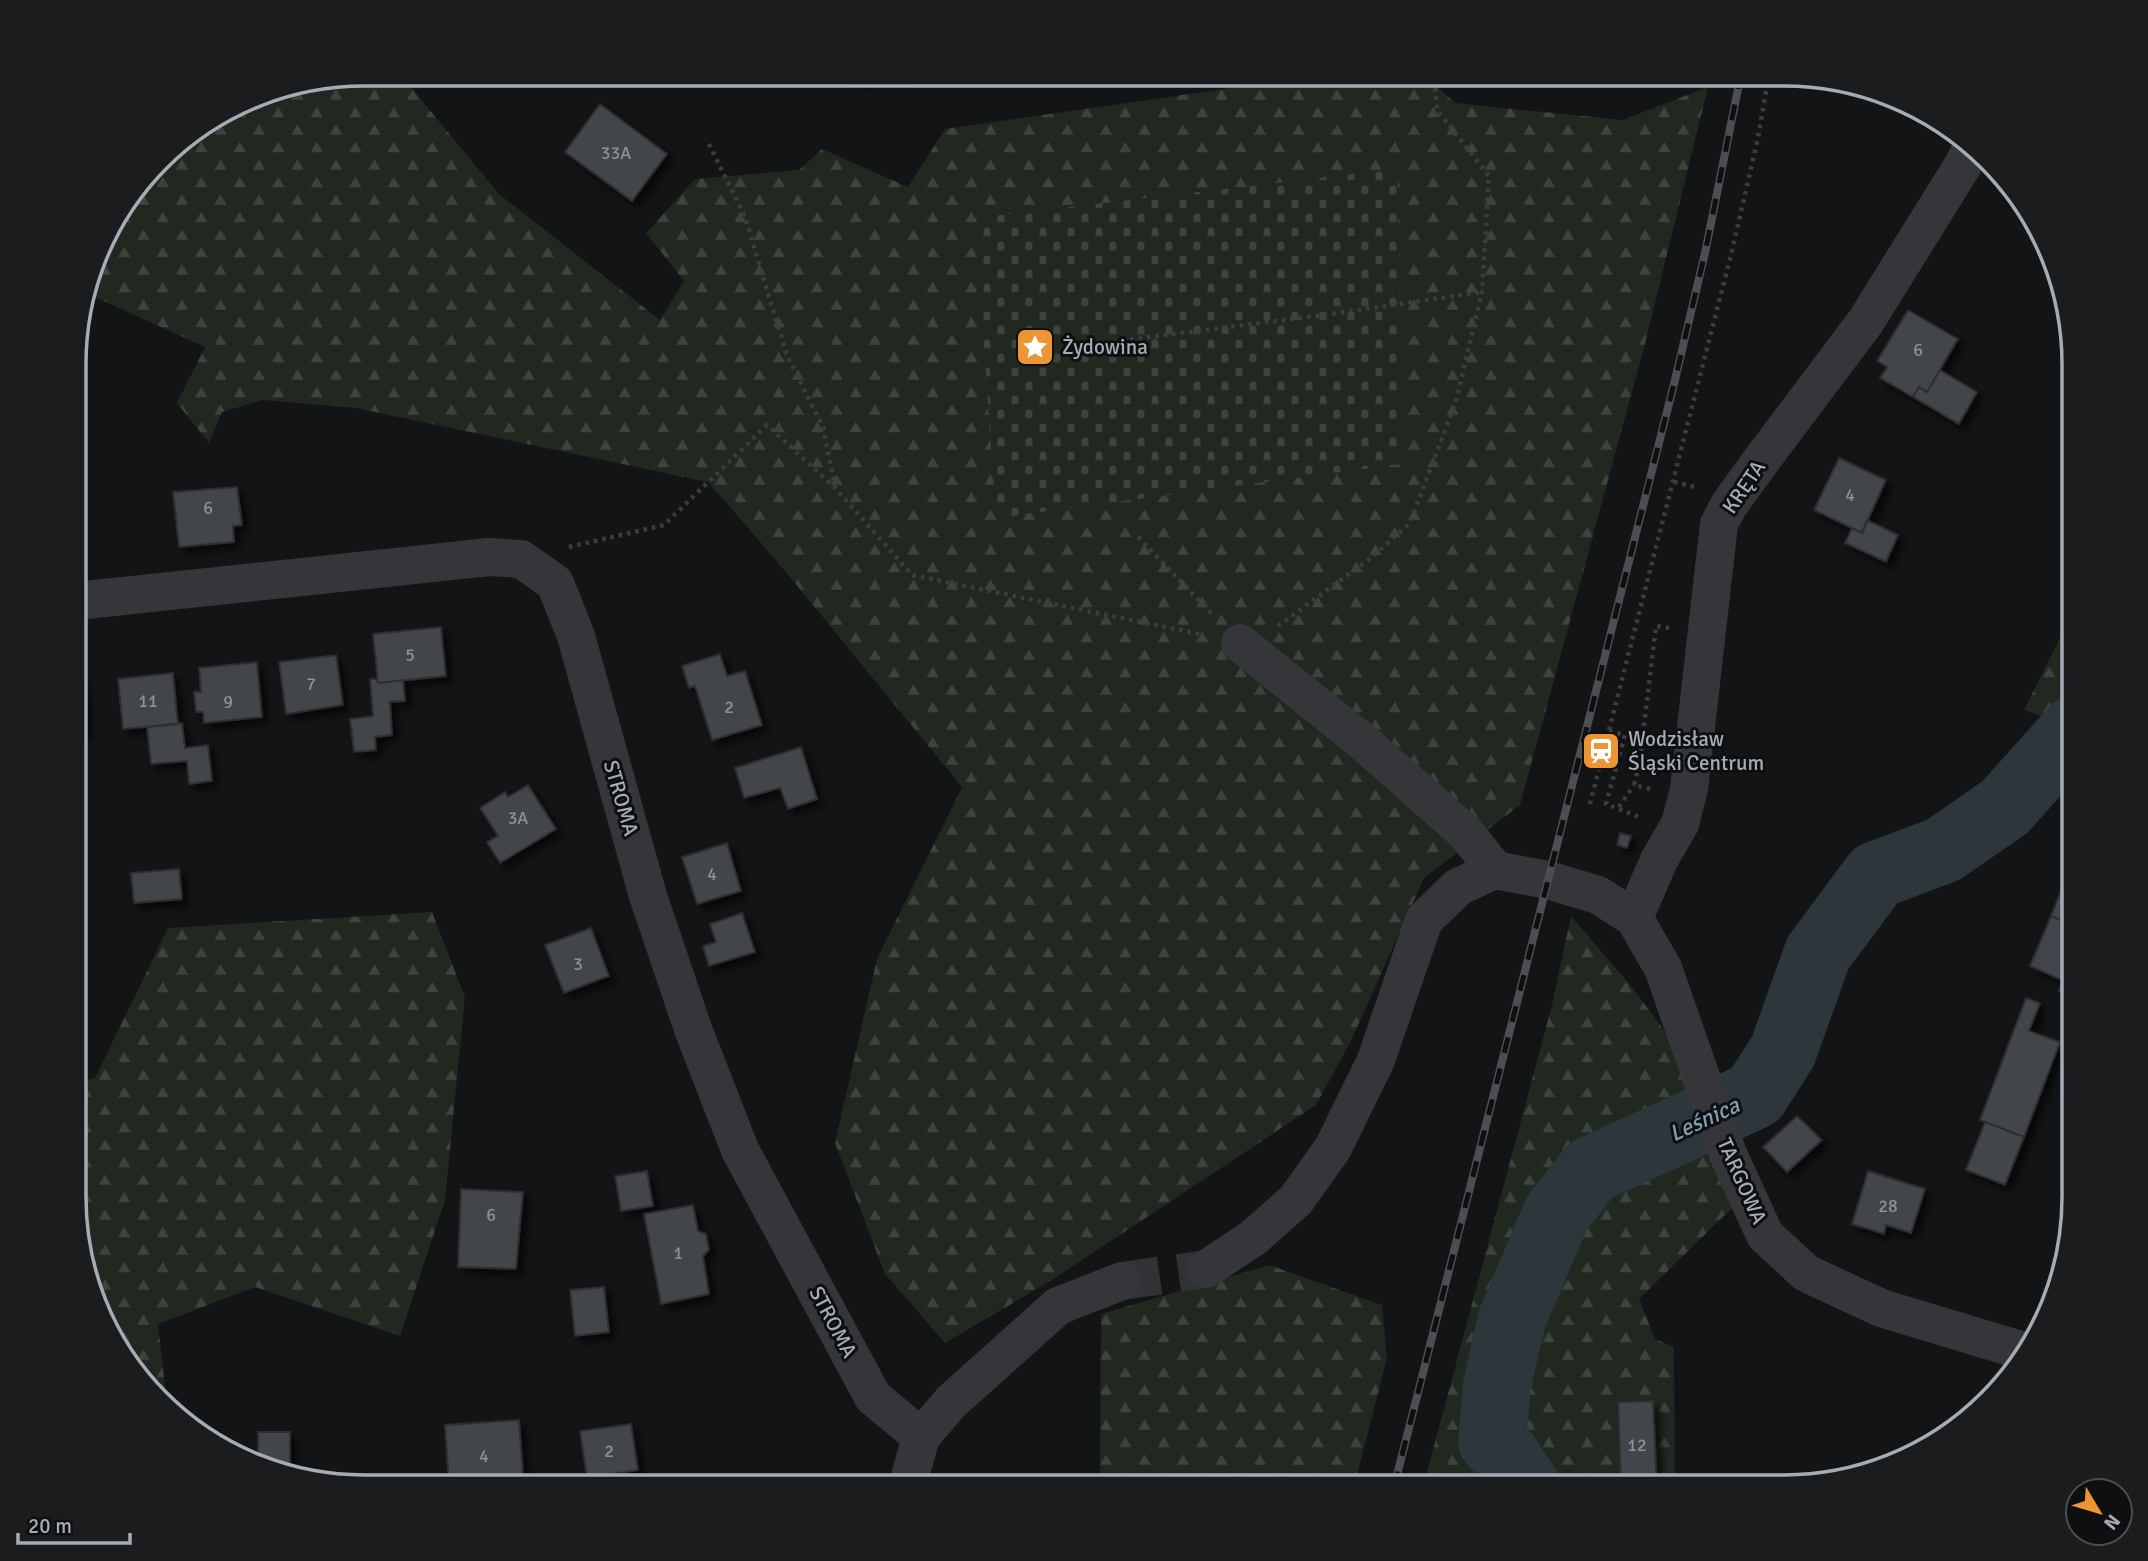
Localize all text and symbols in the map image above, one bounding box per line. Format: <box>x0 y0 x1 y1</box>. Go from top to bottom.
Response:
house number: 33A <box>601 142 631 164</box>
place icon: Żydowina <box>1014 326 1056 368</box>
place label: Żydowina <box>1062 334 1148 360</box>
house number: 6 <box>1913 339 1923 361</box>
street label: KRĘTA <box>1717 455 1771 519</box>
house number: 4 <box>1845 484 1855 506</box>
house number: 6 <box>203 497 213 519</box>
house number: 5 <box>405 644 415 666</box>
house number: 7 <box>306 673 316 695</box>
house number: 11 <box>138 690 158 712</box>
house number: 9 <box>223 691 233 713</box>
house number: 2 <box>724 696 734 718</box>
place label: Wodzisław Śląski Centrum <box>1628 726 1764 776</box>
station icon: Wodzisław Śląski Centrum <box>1580 730 1622 772</box>
street label: STROMA <box>598 757 644 839</box>
house number: 3A <box>508 807 528 829</box>
house number: 4 <box>707 863 717 885</box>
house number: 3 <box>573 953 583 975</box>
water label: Leśnica <box>1664 1090 1745 1148</box>
street label: TARGOWA <box>1712 1134 1773 1228</box>
house number: 28 <box>1878 1195 1898 1217</box>
house number: 6 <box>486 1204 496 1226</box>
house number: 1 <box>673 1242 683 1264</box>
street label: STROMA <box>803 1282 863 1362</box>
house number: 12 <box>1627 1434 1647 1456</box>
house number: 2 <box>604 1440 614 1462</box>
house number: 4 <box>479 1445 489 1467</box>
north arrow <box>2064 1477 2134 1547</box>
scale bar <box>18 1502 130 1546</box>
text: N <box>2098 1509 2125 1534</box>
text: 20 m <box>28 1513 72 1539</box>

